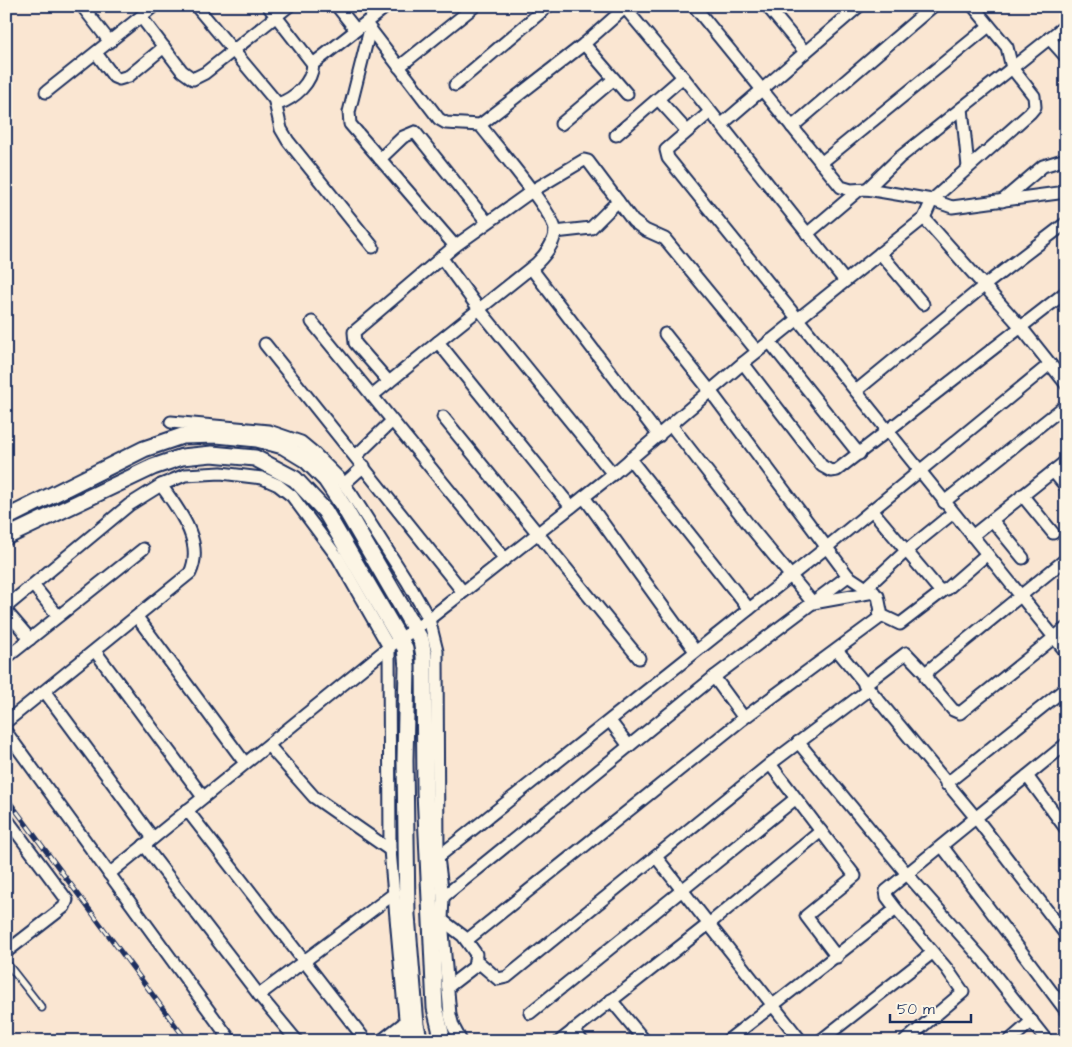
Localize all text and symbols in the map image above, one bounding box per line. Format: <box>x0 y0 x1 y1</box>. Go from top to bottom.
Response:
scale bar <box>890 992 971 1024</box>
text: 50 m <box>897 999 935 1020</box>

